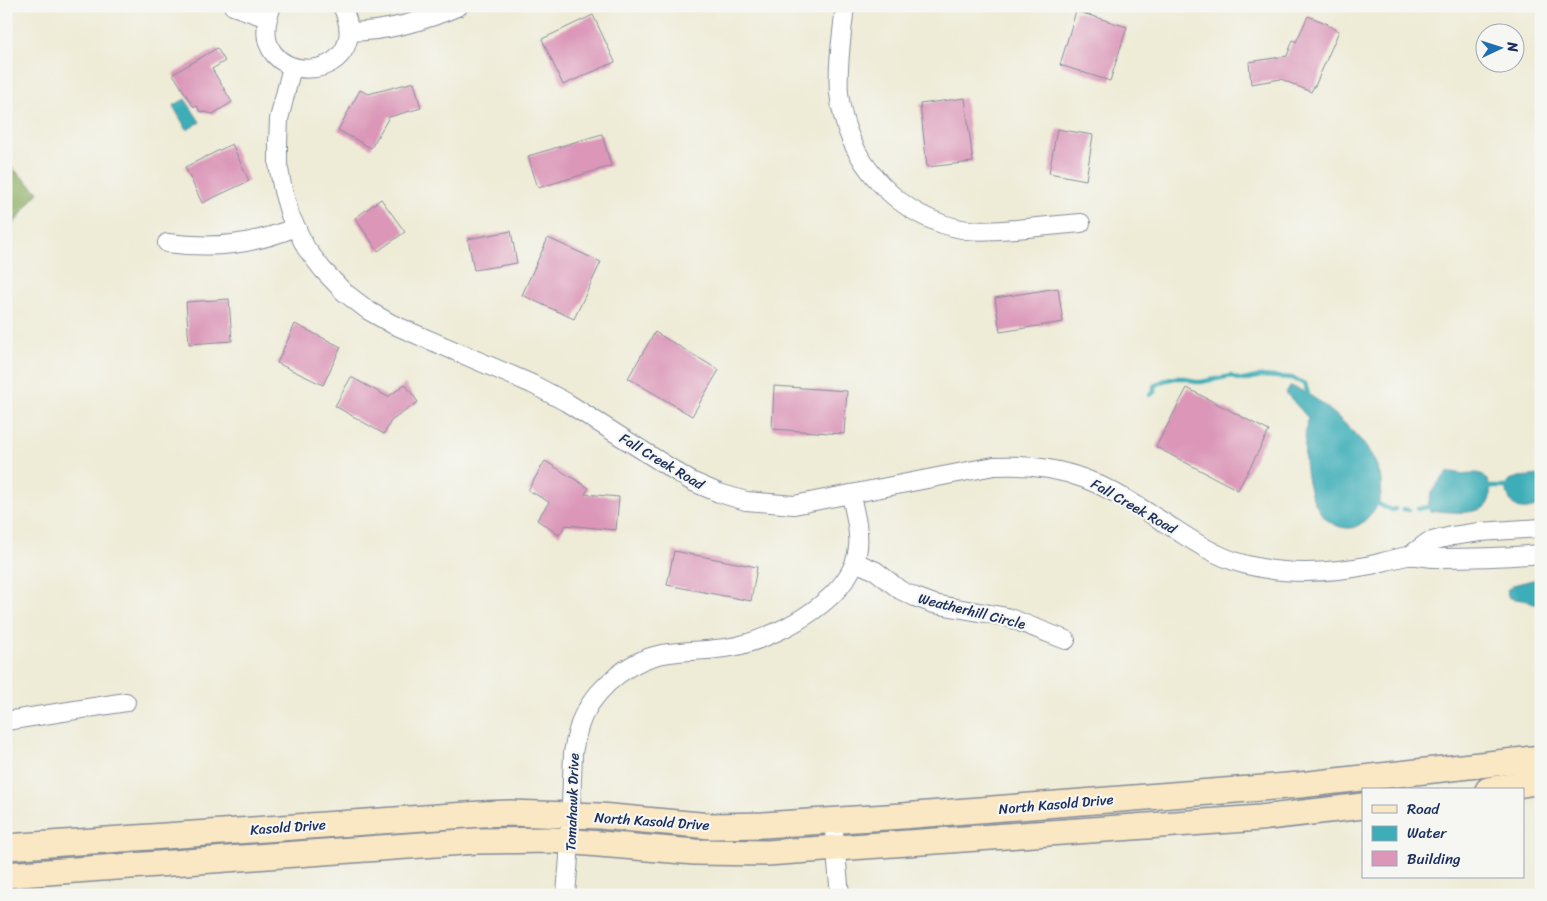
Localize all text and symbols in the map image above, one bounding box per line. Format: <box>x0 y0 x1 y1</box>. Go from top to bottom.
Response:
north arrow <box>1474 22 1524 72</box>
text: N <box>1500 40 1525 53</box>
street label: Fall Creek Road <box>614 426 711 498</box>
street label: Fall Creek Road <box>1086 472 1183 542</box>
street label: Weatherhill Circle <box>916 586 1028 637</box>
street label: Tomahawk Drive <box>558 753 587 852</box>
street label: North Kasold Drive <box>998 787 1115 822</box>
legend <box>1362 788 1524 878</box>
text: Road <box>1407 796 1440 822</box>
street label: North Kasold Drive <box>594 805 710 838</box>
street label: Kasold Drive <box>249 812 327 843</box>
text: Water <box>1407 820 1447 846</box>
text: Building <box>1407 846 1461 872</box>

